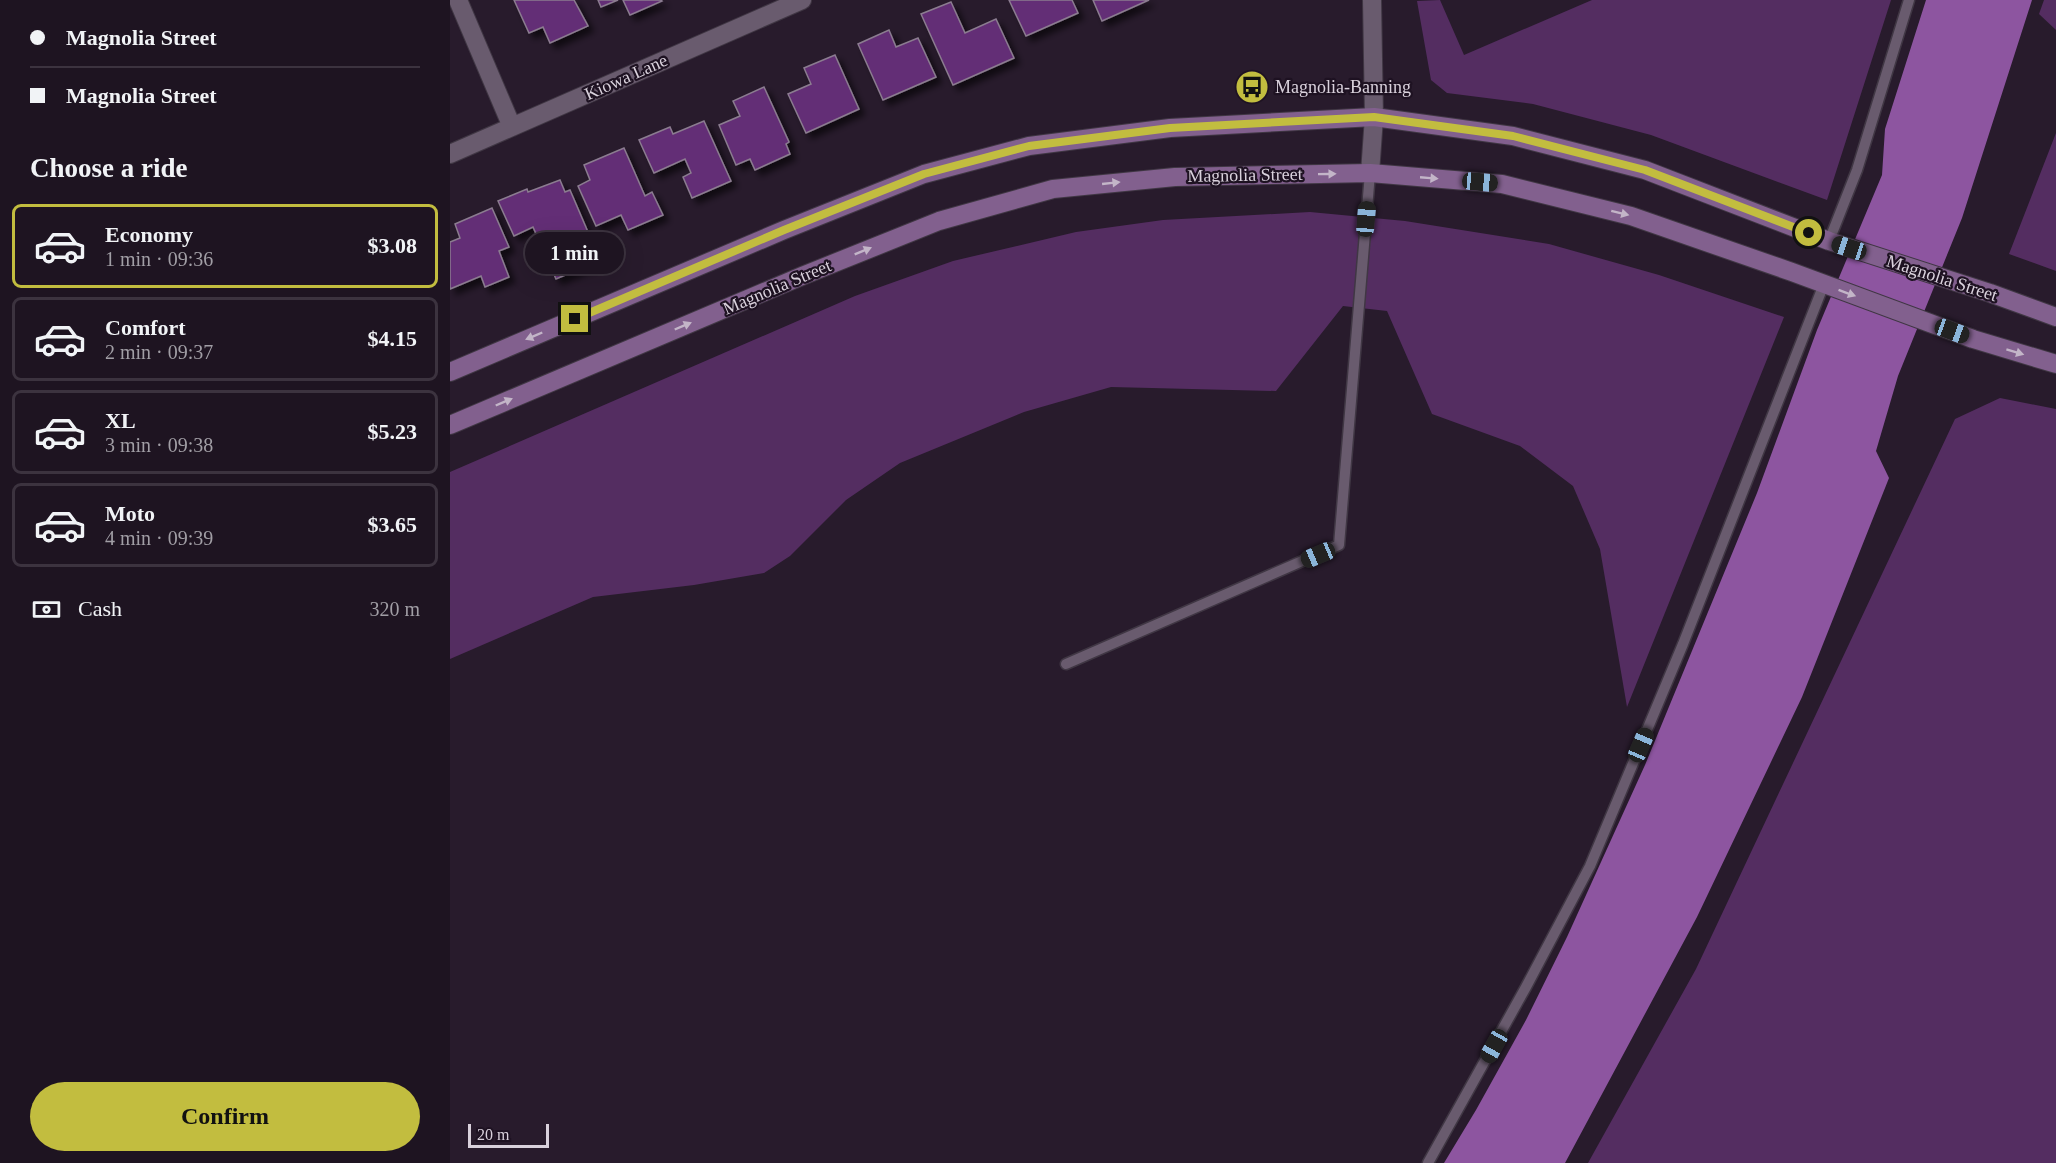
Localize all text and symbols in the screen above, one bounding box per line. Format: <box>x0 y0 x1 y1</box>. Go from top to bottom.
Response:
text: Magnolia Street <box>66 25 217 50</box>
street label: Kiowa Lane <box>582 50 670 104</box>
bus stop icon: Magnolia-Banning <box>1234 69 1270 105</box>
place label: Magnolia-Banning <box>1275 77 1411 97</box>
text: Magnolia Street <box>66 83 217 108</box>
text: Choose a ride <box>30 153 188 183</box>
street label: Magnolia Street <box>1187 164 1303 186</box>
one-way arrow <box>1317 169 1336 178</box>
car <box>1461 171 1499 193</box>
one-way arrow <box>1419 173 1438 182</box>
one-way arrow <box>1102 178 1121 188</box>
car <box>1355 200 1377 238</box>
one-way arrow <box>1610 209 1629 219</box>
icon: car <box>33 219 87 273</box>
route start <box>1795 219 1822 246</box>
text: Economy <box>105 222 193 247</box>
callout: 1 min <box>526 232 624 274</box>
text: $3.08 <box>368 233 417 258</box>
car <box>1829 234 1869 262</box>
text: 1 min <box>550 242 599 264</box>
one-way arrow <box>855 246 873 256</box>
text: 1 min · 09:36 <box>105 248 213 270</box>
street label: Magnolia Street <box>1884 251 2000 305</box>
street label: Magnolia Street <box>720 255 834 319</box>
one-way arrow <box>1838 288 1856 298</box>
route end <box>561 305 588 332</box>
icon: car <box>33 312 87 366</box>
text: Comfort <box>105 315 186 340</box>
car <box>1932 316 1972 346</box>
one-way arrow <box>675 321 693 331</box>
text: $4.15 <box>368 326 417 351</box>
one-way arrow <box>525 332 543 341</box>
text: 2 min · 09:37 <box>105 341 213 363</box>
one-way arrow <box>2006 347 2024 357</box>
one-way arrow <box>495 397 513 406</box>
icon: car <box>33 405 87 459</box>
text: XL <box>105 408 136 433</box>
text: $5.23 <box>368 419 417 444</box>
text: 3 min · 09:38 <box>105 434 213 456</box>
icon: car <box>33 498 87 552</box>
text: Moto <box>105 501 155 526</box>
text: $3.65 <box>368 512 417 537</box>
text: 4 min · 09:39 <box>105 527 213 549</box>
car <box>1298 540 1338 570</box>
icon: cash <box>30 593 63 626</box>
text: Cash <box>78 596 122 621</box>
text: 320 m <box>369 598 420 620</box>
car <box>1626 725 1656 765</box>
car <box>1477 1026 1511 1066</box>
button: Confirm <box>30 1082 420 1151</box>
scale bar <box>468 1121 549 1148</box>
text: 20 m <box>477 1126 509 1143</box>

